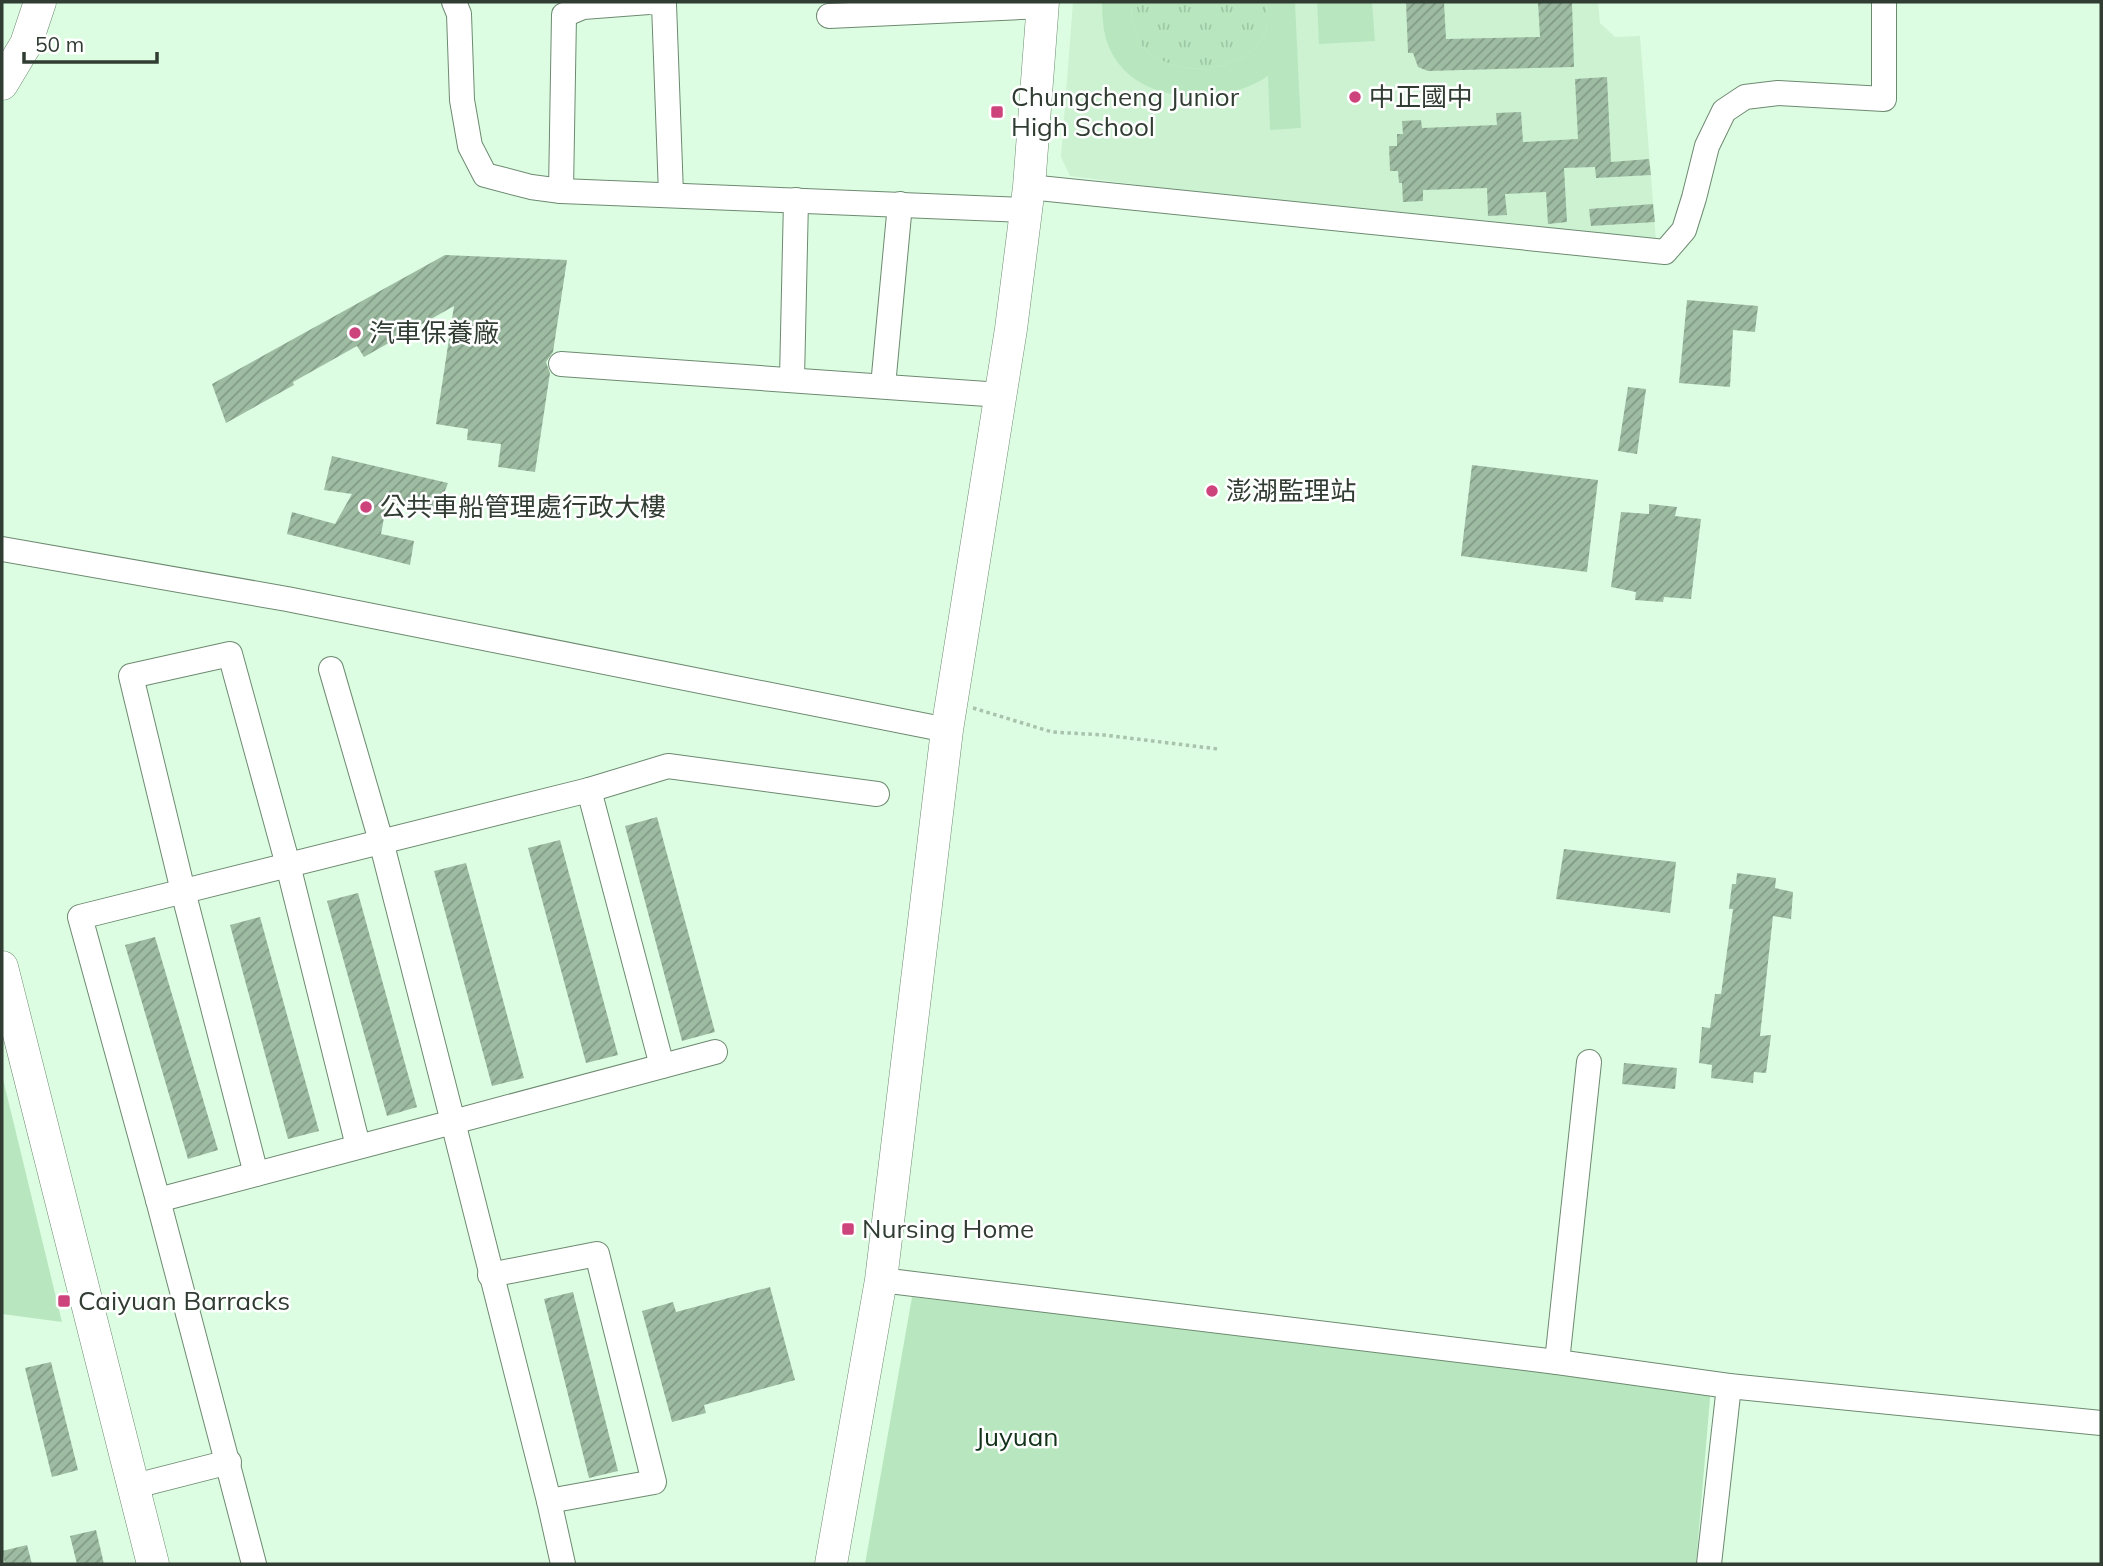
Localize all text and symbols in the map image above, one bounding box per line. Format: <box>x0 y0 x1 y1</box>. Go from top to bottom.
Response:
scale bar <box>24 21 158 65</box>
text: 50 m <box>35 31 84 57</box>
place label: Chungcheng Junior High School <box>1011 80 1240 143</box>
place label: 中正國中 <box>1369 80 1473 113</box>
marker: 中正國中 <box>1347 89 1363 105</box>
marker: Chungcheng Junior High School <box>989 104 1005 120</box>
place label: 汽車保養廠 <box>369 316 499 349</box>
marker: 汽車保養廠 <box>347 325 363 341</box>
place label: 澎湖監理站 <box>1226 474 1356 507</box>
marker: 澎湖監理站 <box>1204 483 1220 499</box>
place label: 公共車船管理處行政大樓 <box>380 490 666 523</box>
marker: 公共車船管理處行政大樓 <box>358 499 374 515</box>
place label: Nursing Home <box>862 1212 1034 1245</box>
marker: Nursing Home <box>840 1221 856 1237</box>
place label: Caiyuan Barracks <box>78 1284 290 1317</box>
marker: Caiyuan Barracks <box>56 1293 72 1309</box>
park label: Juyuan <box>975 1420 1059 1453</box>

